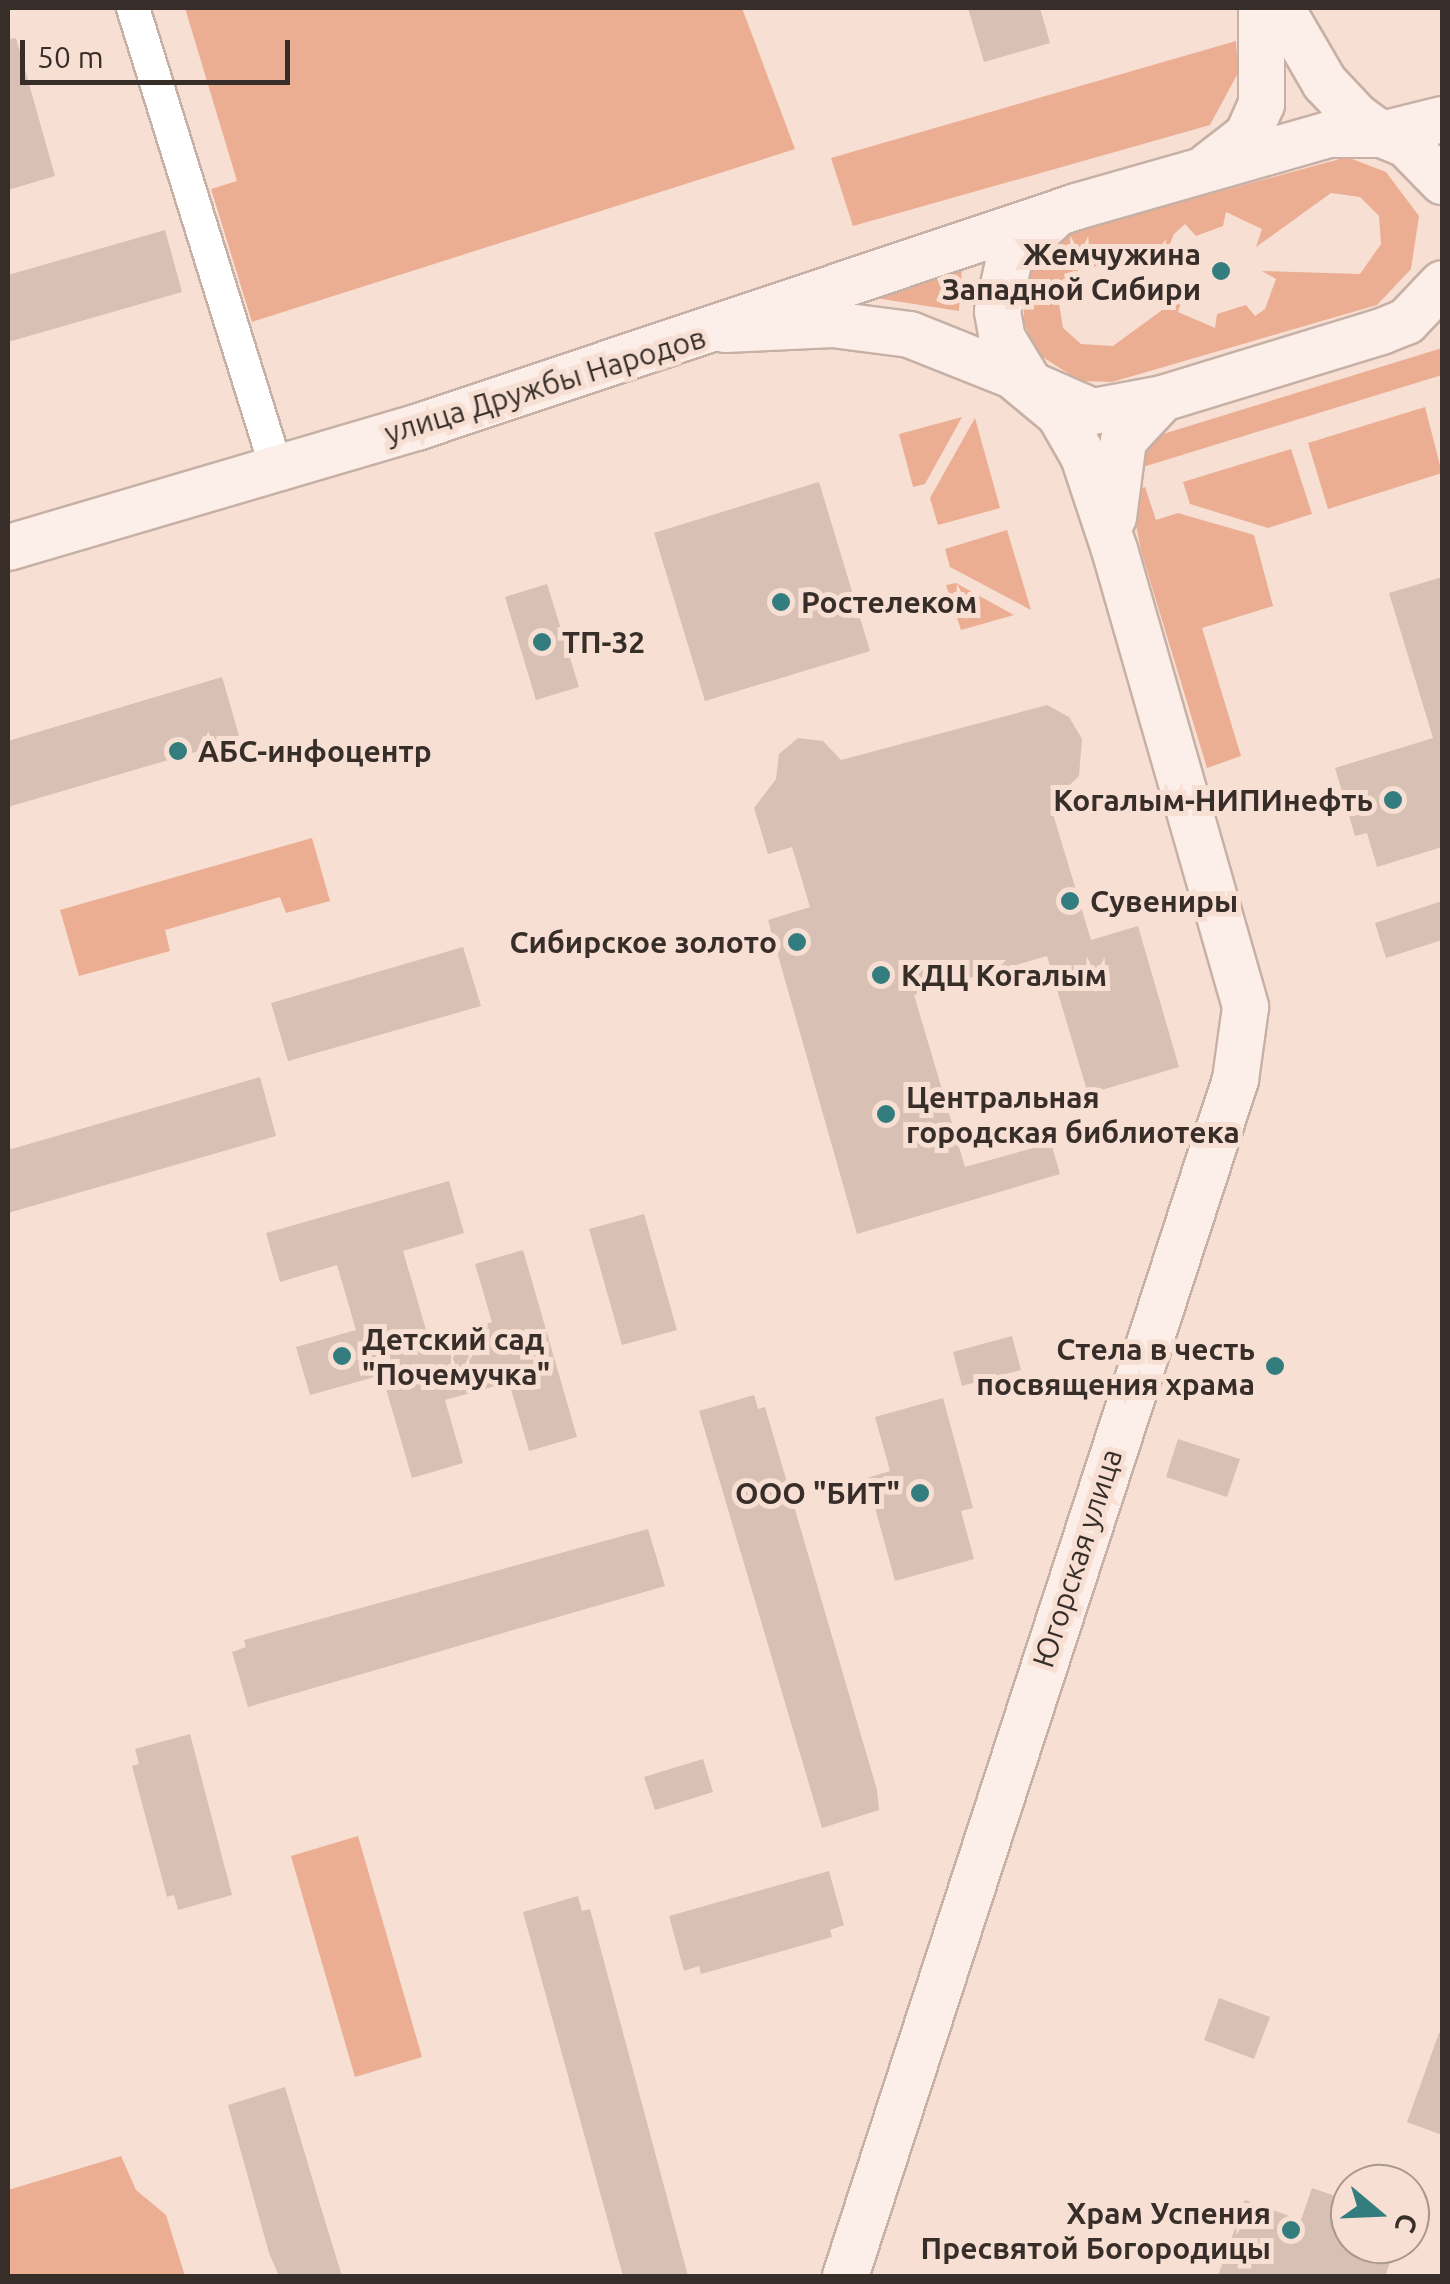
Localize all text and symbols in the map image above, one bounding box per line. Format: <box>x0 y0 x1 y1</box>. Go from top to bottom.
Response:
scale bar <box>25 20 295 82</box>
text: 50 m <box>37 40 104 74</box>
place label: Жемчужина Западной Сибири <box>942 236 1201 306</box>
marker: Жемчужина Западной Сибири <box>1210 260 1232 282</box>
street label: улица Дружбы Народов <box>380 319 710 451</box>
place label: Ростелеком <box>801 584 977 620</box>
marker: Ростелеком <box>770 591 792 613</box>
place label: ТП-32 <box>562 624 645 660</box>
marker: ТП-32 <box>531 631 553 653</box>
place label: АБС-инфоцентр <box>198 733 432 769</box>
marker: АБС-инфоцентр <box>167 740 189 762</box>
place label: Когалым-НИПИнефть <box>1053 782 1373 818</box>
marker: Когалым-НИПИнефть <box>1382 789 1404 811</box>
place label: Сувениры <box>1090 883 1238 919</box>
marker: Сувениры <box>1059 890 1081 912</box>
place label: Сибирское золото <box>509 924 777 960</box>
marker: Сибирское золото <box>786 931 808 953</box>
place label: КДЦ Когалым <box>901 957 1107 993</box>
marker: КДЦ Когалым <box>870 964 892 986</box>
place label: Центральная городская библиотека <box>906 1079 1240 1150</box>
marker: Центральная городская библиотека <box>875 1103 897 1125</box>
place label: Детский сад "Почемучка" <box>362 1321 550 1392</box>
place label: Стела в честь посвящения храма <box>976 1331 1255 1402</box>
marker: Детский сад "Почемучка" <box>331 1345 353 1367</box>
marker: Стела в честь посвящения храма <box>1264 1355 1286 1377</box>
street label: Югорская улица <box>1025 1444 1129 1672</box>
place label: ООО "БИТ" <box>735 1475 900 1511</box>
marker: ООО "БИТ" <box>909 1482 931 1504</box>
north arrow <box>1330 2164 1430 2264</box>
place label: Храм Успения Пресвятой Богородицы <box>921 2195 1271 2266</box>
text: С <box>1389 2210 1425 2237</box>
marker: Храм Успения Пресвятой Богородицы <box>1280 2219 1302 2241</box>

